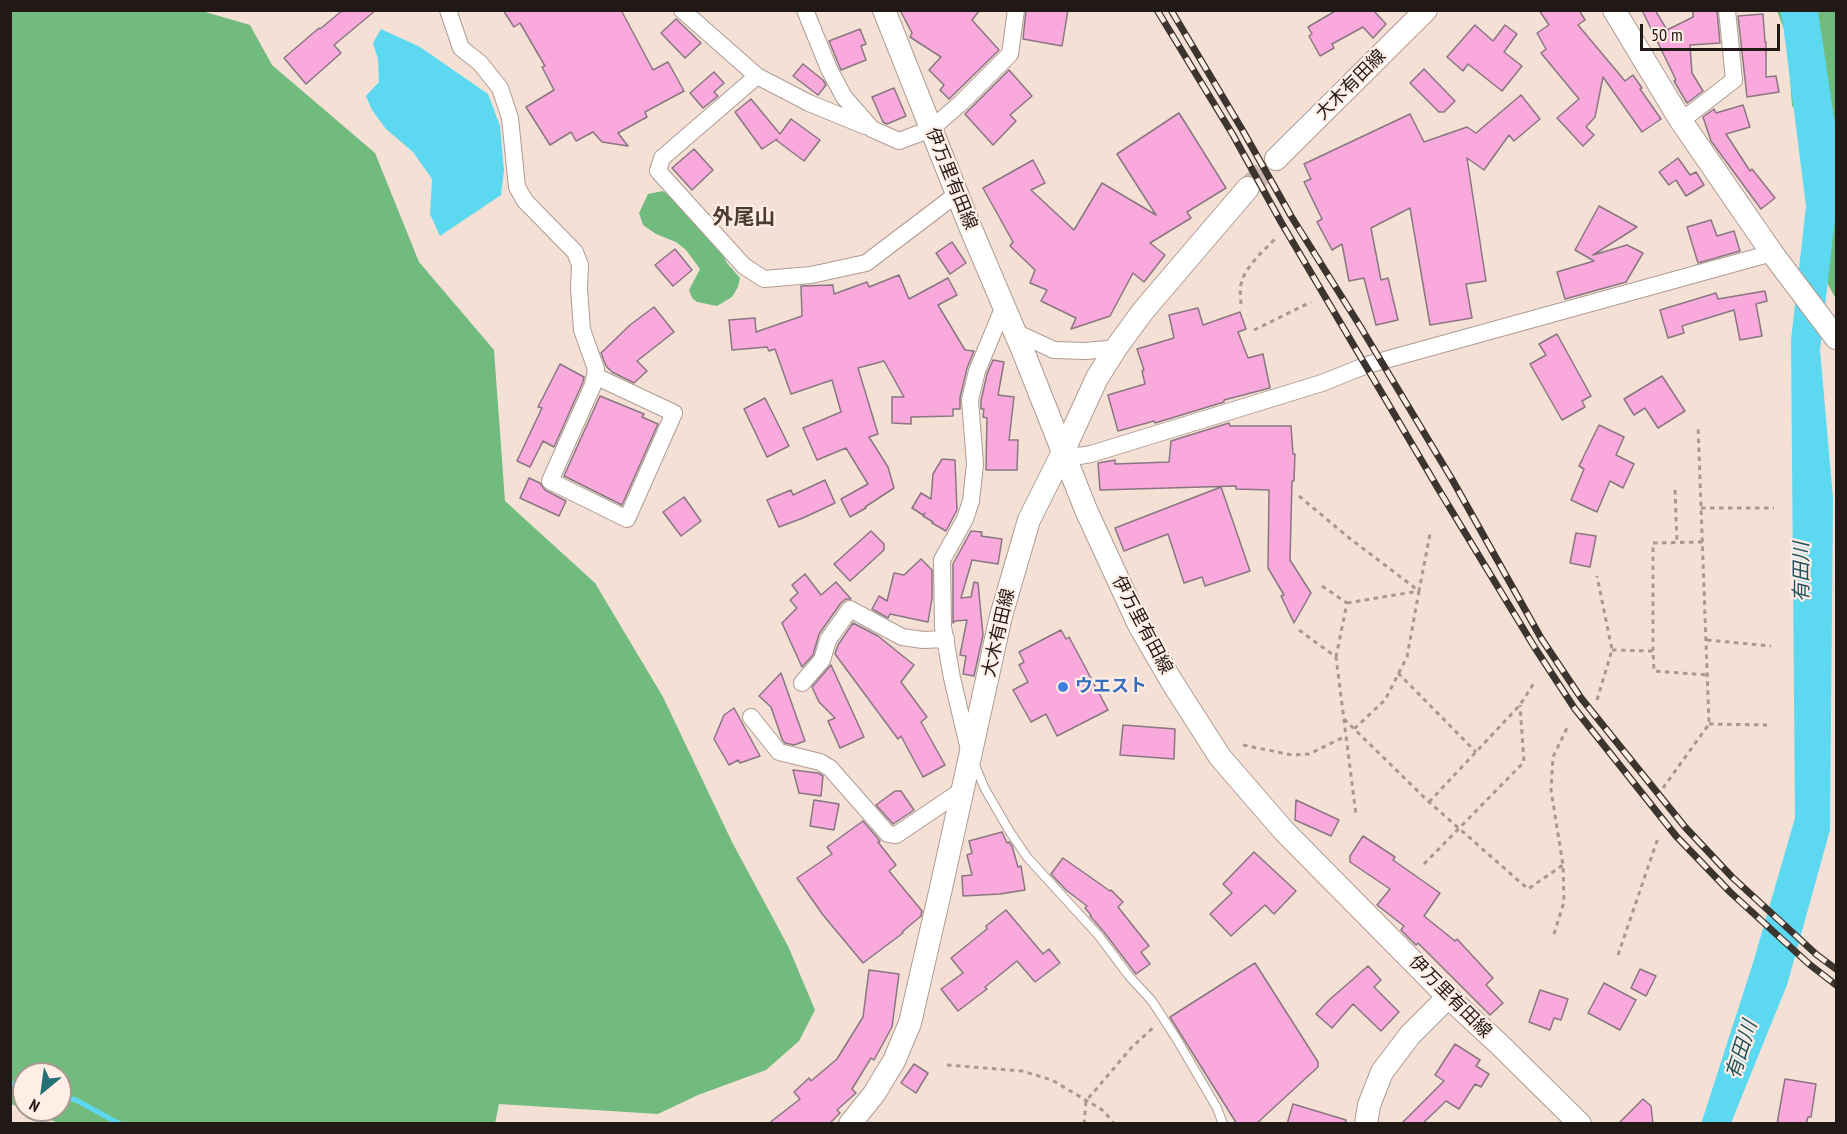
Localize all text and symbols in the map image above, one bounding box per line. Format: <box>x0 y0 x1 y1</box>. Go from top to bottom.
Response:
scale bar <box>1643 12 1782 50</box>
text: 50 m <box>1651 23 1683 46</box>
street label: 大木有田線 <box>1312 46 1390 124</box>
street label: 伊万里有田線 <box>921 125 981 233</box>
district label: 外尾山 <box>713 205 775 231</box>
water label: 有田川 <box>1790 542 1814 602</box>
street label: 伊万里有田線 <box>1107 572 1177 678</box>
street label: 大木有田線 <box>978 587 1020 679</box>
place label: ウエスト <box>1075 676 1147 698</box>
marker: ウエスト <box>1056 680 1070 694</box>
street label: 伊万里有田線 <box>1404 951 1496 1043</box>
water label: 有田川 <box>1721 1018 1763 1082</box>
north arrow <box>12 1062 72 1122</box>
text: N <box>26 1095 43 1117</box>

